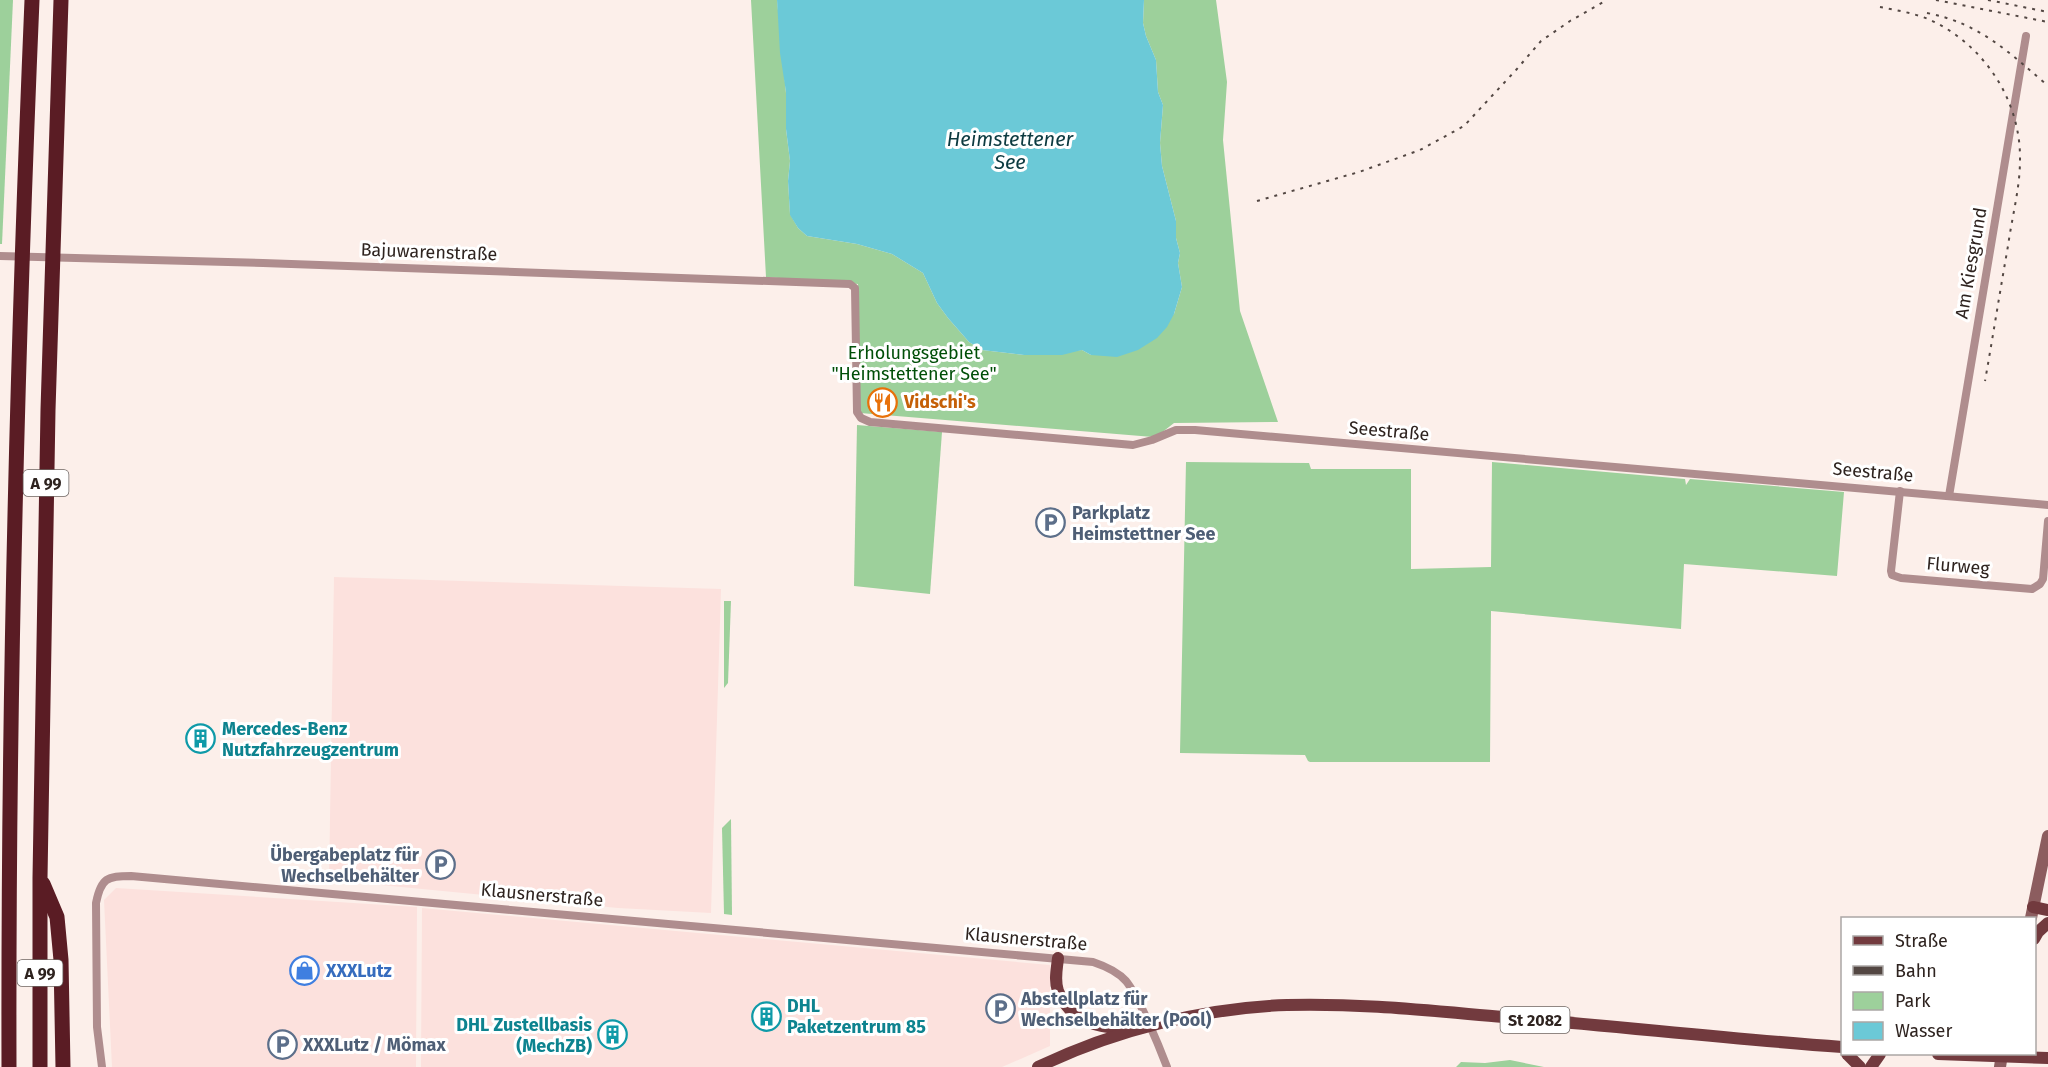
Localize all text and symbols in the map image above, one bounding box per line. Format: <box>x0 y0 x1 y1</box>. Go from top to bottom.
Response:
water label: Heimstettener See <box>947 127 1075 174</box>
street label: Am Kiesgrund <box>1950 206 1992 320</box>
street label: Bajuwarenstraße <box>360 239 498 265</box>
park label: Erholungsgebiet "Heimstettener See" <box>831 342 997 385</box>
restaurant icon: Vidschi's <box>867 386 899 418</box>
place label: Vidschi's <box>903 391 976 413</box>
street label: Seestraße <box>1348 417 1430 445</box>
street label: Seestraße <box>1832 458 1914 486</box>
road number: A 99 <box>24 470 68 496</box>
place label: Parkplatz Heimstettner See <box>1072 502 1215 545</box>
parking icon: Parkplatz Heimstettner See <box>1035 507 1067 539</box>
street label: Flurweg <box>1925 552 1991 580</box>
place label: Mercedes-Benz Nutzfahrzeugzentrum <box>222 718 399 761</box>
building icon: Mercedes-Benz Nutzfahrzeugzentrum <box>185 723 217 755</box>
place label: Übergabeplatz für Wechselbehälter <box>270 844 420 887</box>
parking icon: Übergabeplatz für Wechselbehälter <box>424 849 456 881</box>
street label: Klausnerstraße <box>480 879 604 911</box>
legend <box>1841 917 2036 1055</box>
street label: Klausnerstraße <box>964 923 1088 955</box>
text: Straße <box>1895 930 1948 952</box>
shop icon: XXXLutz <box>289 955 321 987</box>
road number: A 99 <box>18 960 63 986</box>
place label: XXXLutz <box>325 960 392 982</box>
text: Bahn <box>1895 960 1937 982</box>
place label: Abstellplatz für Wechselbehälter (Pool) <box>1020 988 1212 1031</box>
text: Park <box>1895 990 1931 1012</box>
parking icon: Abstellplatz für Wechselbehälter (Pool) <box>984 993 1016 1025</box>
place label: DHL Paketzentrum 85 <box>787 995 926 1038</box>
building icon: DHL Paketzentrum 85 <box>750 1000 782 1032</box>
road number: St 2082 <box>1500 1007 1570 1033</box>
place label: DHL Zustellbasis (MechZB) <box>456 1014 592 1057</box>
building icon: DHL Zustellbasis (MechZB) <box>597 1019 629 1051</box>
text: Wasser <box>1895 1020 1952 1042</box>
parking icon: XXXLutz / Mömax <box>266 1029 298 1061</box>
place label: XXXLutz / Mömax <box>302 1034 446 1056</box>

